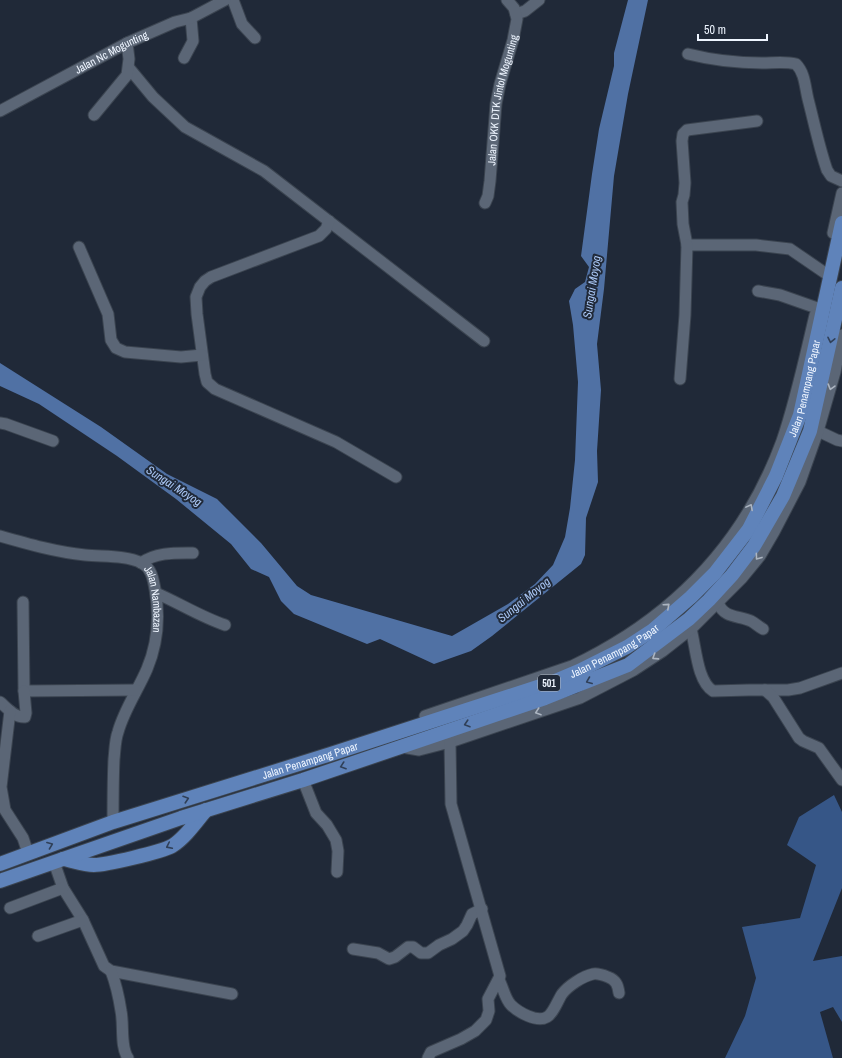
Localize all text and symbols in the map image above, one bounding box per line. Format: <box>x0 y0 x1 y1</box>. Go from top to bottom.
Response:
scale bar <box>698 16 767 42</box>
text: 50 m <box>704 22 726 38</box>
street label: Jalan Nc Mogunting <box>72 28 150 77</box>
street label: Jalan OKK DTK Jintol Mogunting <box>484 33 521 166</box>
water label: Sungai Moyog <box>579 254 605 320</box>
one-way arrow <box>827 337 835 343</box>
street label: Jalan Penampang Papar <box>785 339 823 439</box>
one-way arrow <box>827 383 836 390</box>
water label: Sungai Moyog <box>143 462 205 510</box>
one-way arrow <box>745 504 753 511</box>
one-way arrow <box>756 553 763 560</box>
street label: Jalan Nambazan <box>141 562 165 633</box>
water label: Sungai Moyog <box>494 573 554 626</box>
one-way arrow <box>662 603 670 611</box>
street label: Jalan Penampang Papar <box>568 621 662 681</box>
one-way arrow <box>652 652 659 659</box>
road number: 501 <box>538 675 560 691</box>
one-way arrow <box>586 676 594 684</box>
one-way arrow <box>534 707 541 716</box>
one-way arrow <box>463 719 470 728</box>
street label: Jalan Penampang Papar <box>260 739 360 782</box>
one-way arrow <box>340 761 347 770</box>
one-way arrow <box>182 795 189 804</box>
one-way arrow <box>46 841 53 850</box>
one-way arrow <box>165 841 173 849</box>

